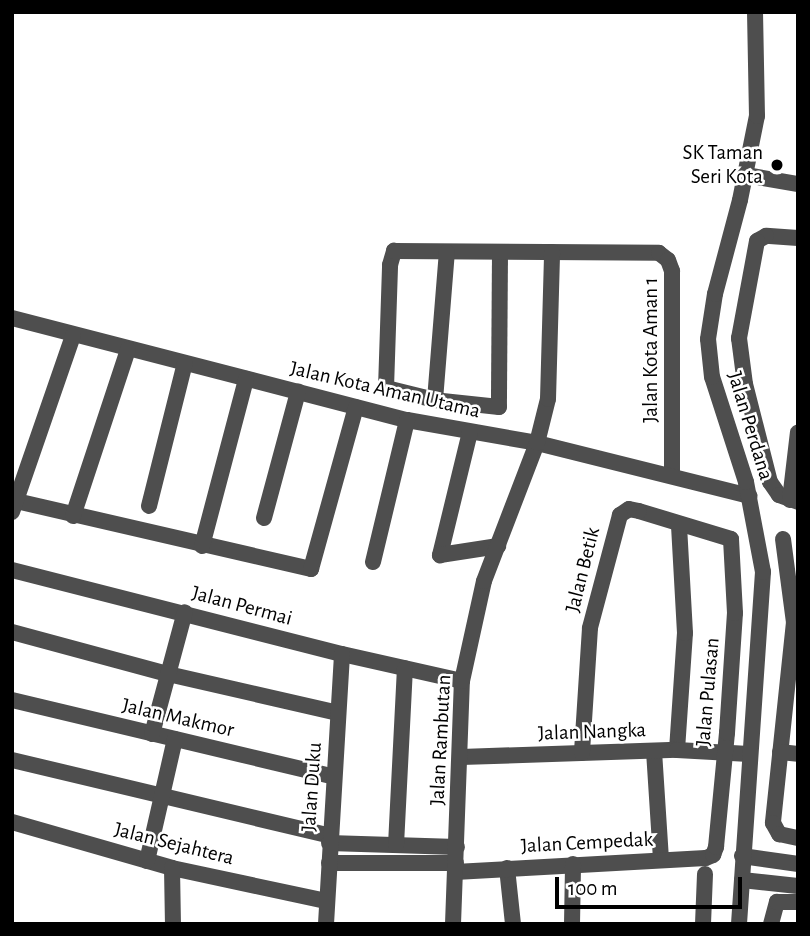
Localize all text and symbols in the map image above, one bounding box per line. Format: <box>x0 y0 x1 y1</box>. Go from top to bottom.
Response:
place label: SK Taman Seri Kota <box>683 140 763 190</box>
marker: SK Taman Seri Kota <box>769 157 785 173</box>
street label: Jalan Kota Aman 1 <box>638 277 664 423</box>
street label: Jalan Kota Aman Utama <box>287 356 483 424</box>
street label: Jalan Perdana <box>722 369 778 483</box>
street label: Jalan Betik <box>560 525 606 615</box>
street label: Jalan Permai <box>189 581 295 631</box>
street label: Jalan Pulasan <box>691 637 725 747</box>
street label: Jalan Rambutan <box>425 674 457 806</box>
street label: Jalan Makmor <box>120 693 236 743</box>
street label: Jalan Nangka <box>538 718 646 746</box>
street label: Jalan Duku <box>296 742 328 832</box>
street label: Jalan Sejahtera <box>112 817 236 871</box>
street label: Jalan Cempedak <box>520 827 654 859</box>
scale bar <box>558 862 745 906</box>
text: 100 m <box>568 878 618 899</box>

